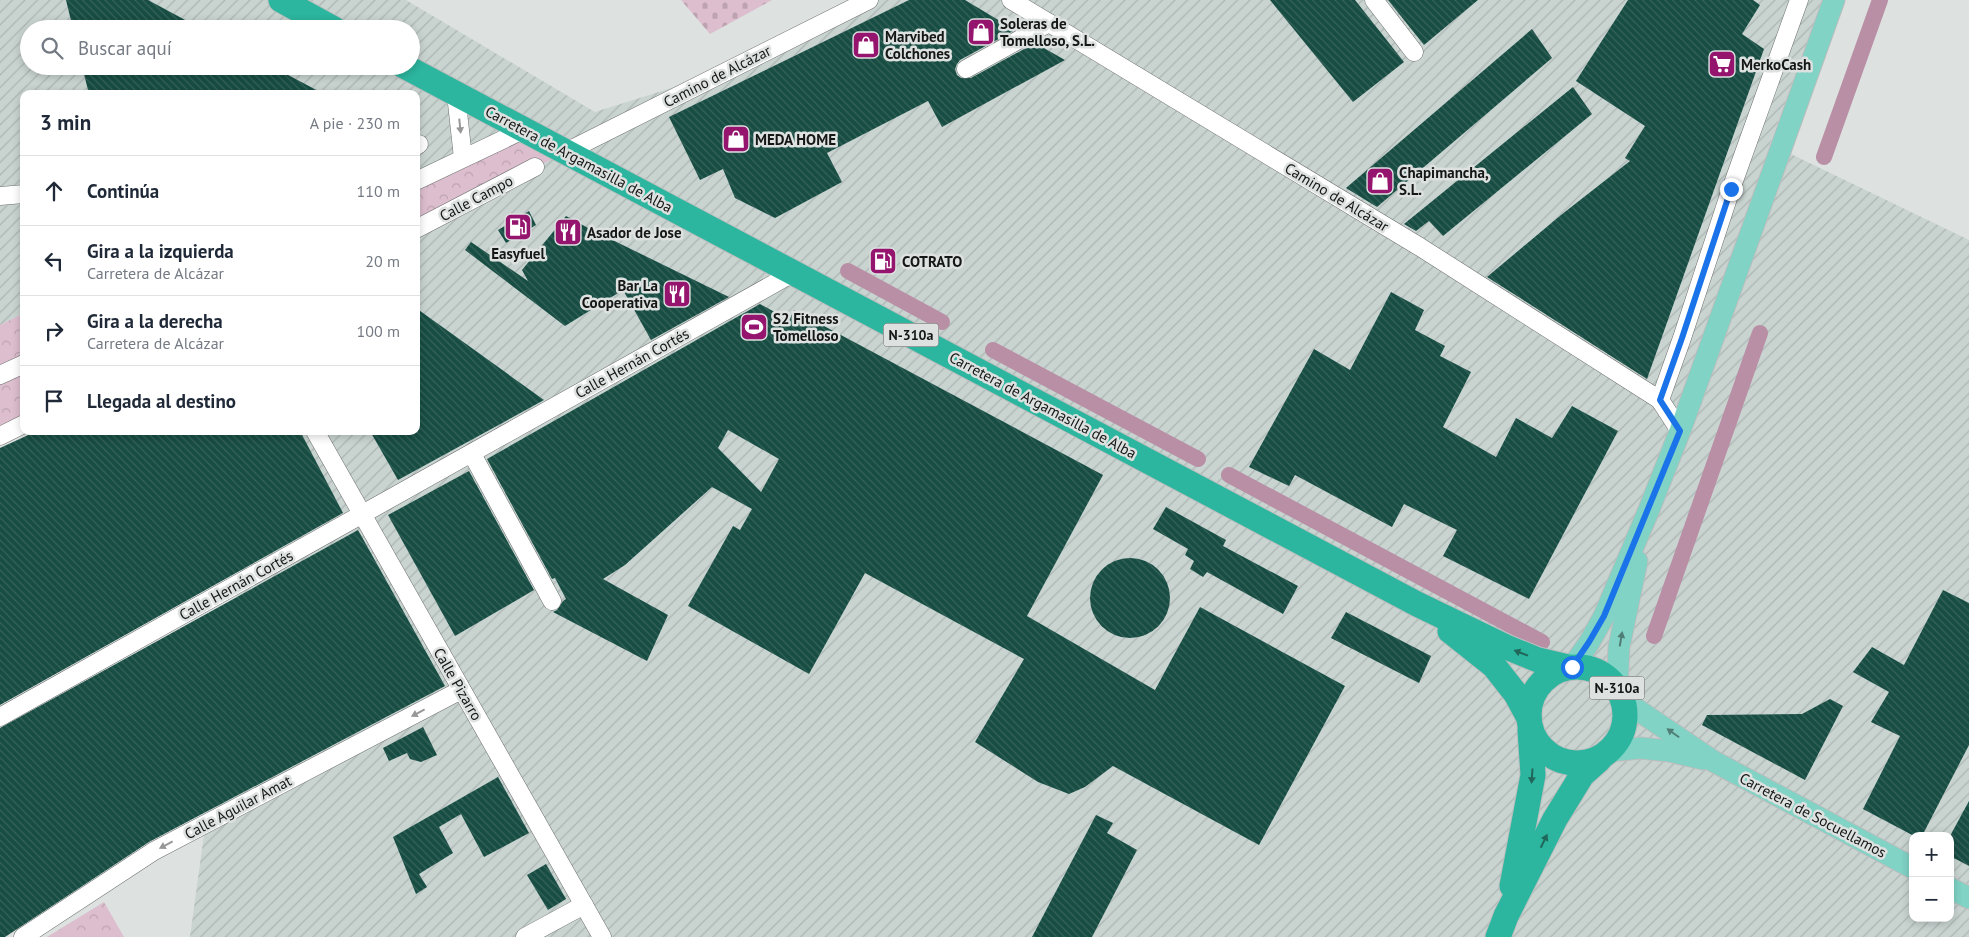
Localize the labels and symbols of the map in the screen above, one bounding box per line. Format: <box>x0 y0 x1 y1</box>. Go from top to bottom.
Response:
place label: Soleras de Tomelloso, S.L. <box>1000 14 1095 50</box>
shop icon: Soleras de Tomelloso, S.L. <box>966 17 996 47</box>
place label: Marvibed Colchones <box>885 27 950 63</box>
shop icon: Marvibed Colchones <box>851 30 881 60</box>
street label: Camino de Alcázar <box>660 41 774 111</box>
supermarket icon: MerkoCash <box>1707 49 1737 79</box>
place label: MerkoCash <box>1741 55 1811 74</box>
street label: Carretera de Argamasilla de Alba <box>482 101 676 217</box>
one-way arrow <box>456 119 464 135</box>
shop icon: MEDA HOME <box>721 124 751 154</box>
place label: MEDA HOME <box>755 130 836 149</box>
street label: Camino de Alcázar <box>1282 158 1392 236</box>
place label: Chapimancha, S.L. <box>1399 163 1489 199</box>
shop icon: Chapimancha, S.L. <box>1365 166 1395 196</box>
street label: Calle Campo <box>436 171 516 225</box>
route end <box>1720 178 1743 201</box>
fuel station icon: Easyfuel <box>503 212 533 242</box>
restaurant icon: Asador de Jose <box>553 217 583 247</box>
place label: Asador de Jose <box>587 223 682 242</box>
place label: Easyfuel <box>491 244 545 263</box>
fuel station icon: COTRATO <box>868 246 898 276</box>
place label: COTRATO <box>902 252 962 271</box>
place label: Bar La Cooperativa <box>582 276 658 312</box>
restaurant icon: Bar La Cooperativa <box>662 279 692 309</box>
place label: S2 Fitness Tomelloso <box>773 309 839 345</box>
sports icon: S2 Fitness Tomelloso <box>739 312 769 342</box>
street label: Calle Hernán Cortés <box>572 324 692 402</box>
road number: N-310a <box>884 324 938 346</box>
street label: Carretera de Argamasilla de Alba <box>946 347 1140 463</box>
street label: Calle Hernán Cortés <box>176 546 296 624</box>
one-way arrow <box>1617 631 1625 647</box>
street label: Calle Pizarro <box>430 644 486 724</box>
one-way arrow <box>1514 649 1529 656</box>
route start <box>1561 656 1584 679</box>
road number: N-310a <box>1590 676 1644 700</box>
one-way arrow <box>411 708 425 717</box>
one-way arrow <box>1667 728 1680 738</box>
street label: Carretera de Socuellamos <box>1736 768 1890 862</box>
one-way arrow <box>1528 769 1536 785</box>
street label: Calle Aguilar Amat <box>181 771 295 843</box>
one-way arrow <box>1540 834 1548 848</box>
one-way arrow <box>159 841 173 849</box>

